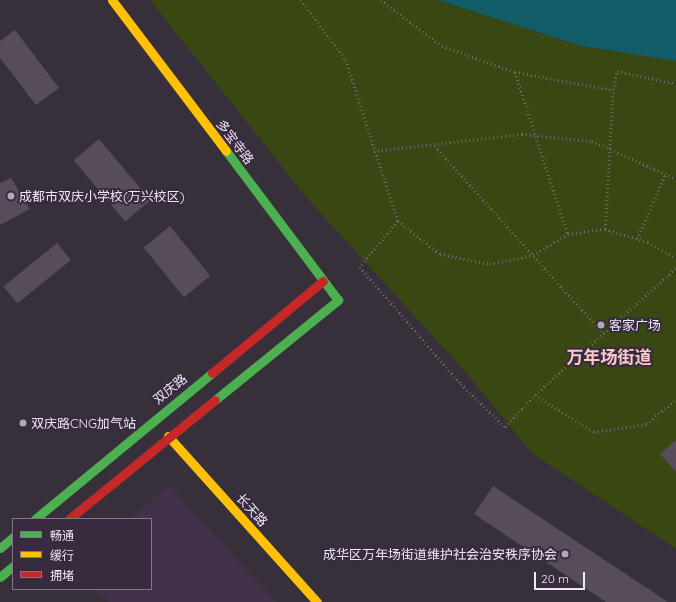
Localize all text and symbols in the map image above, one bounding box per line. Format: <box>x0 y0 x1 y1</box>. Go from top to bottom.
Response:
street label: 多宝寺路 <box>213 117 257 167</box>
place label: 成都市双庆小学校(万兴校区) <box>19 188 185 204</box>
marker: 成都市双庆小学校(万兴校区) <box>6 191 16 201</box>
place label: 客家广场 <box>609 317 661 333</box>
marker: 客家广场 <box>596 320 606 330</box>
district label: 万年场街道 <box>567 347 651 367</box>
street label: 双庆路 <box>150 371 190 407</box>
place label: 双庆路CNG加气站 <box>31 415 136 431</box>
marker: 双庆路CNG加气站 <box>18 418 28 428</box>
street label: 长天路 <box>233 490 271 530</box>
legend <box>12 518 152 590</box>
text: 畅通 <box>50 528 74 543</box>
place label: 成华区万年场街道维护社会治安秩序协会 <box>323 546 557 562</box>
text: 缓行 <box>50 548 74 563</box>
marker: 成华区万年场街道维护社会治安秩序协会 <box>560 549 570 559</box>
scale bar <box>536 564 587 590</box>
text: 拥堵 <box>50 568 74 583</box>
text: 20 m <box>541 571 569 586</box>

